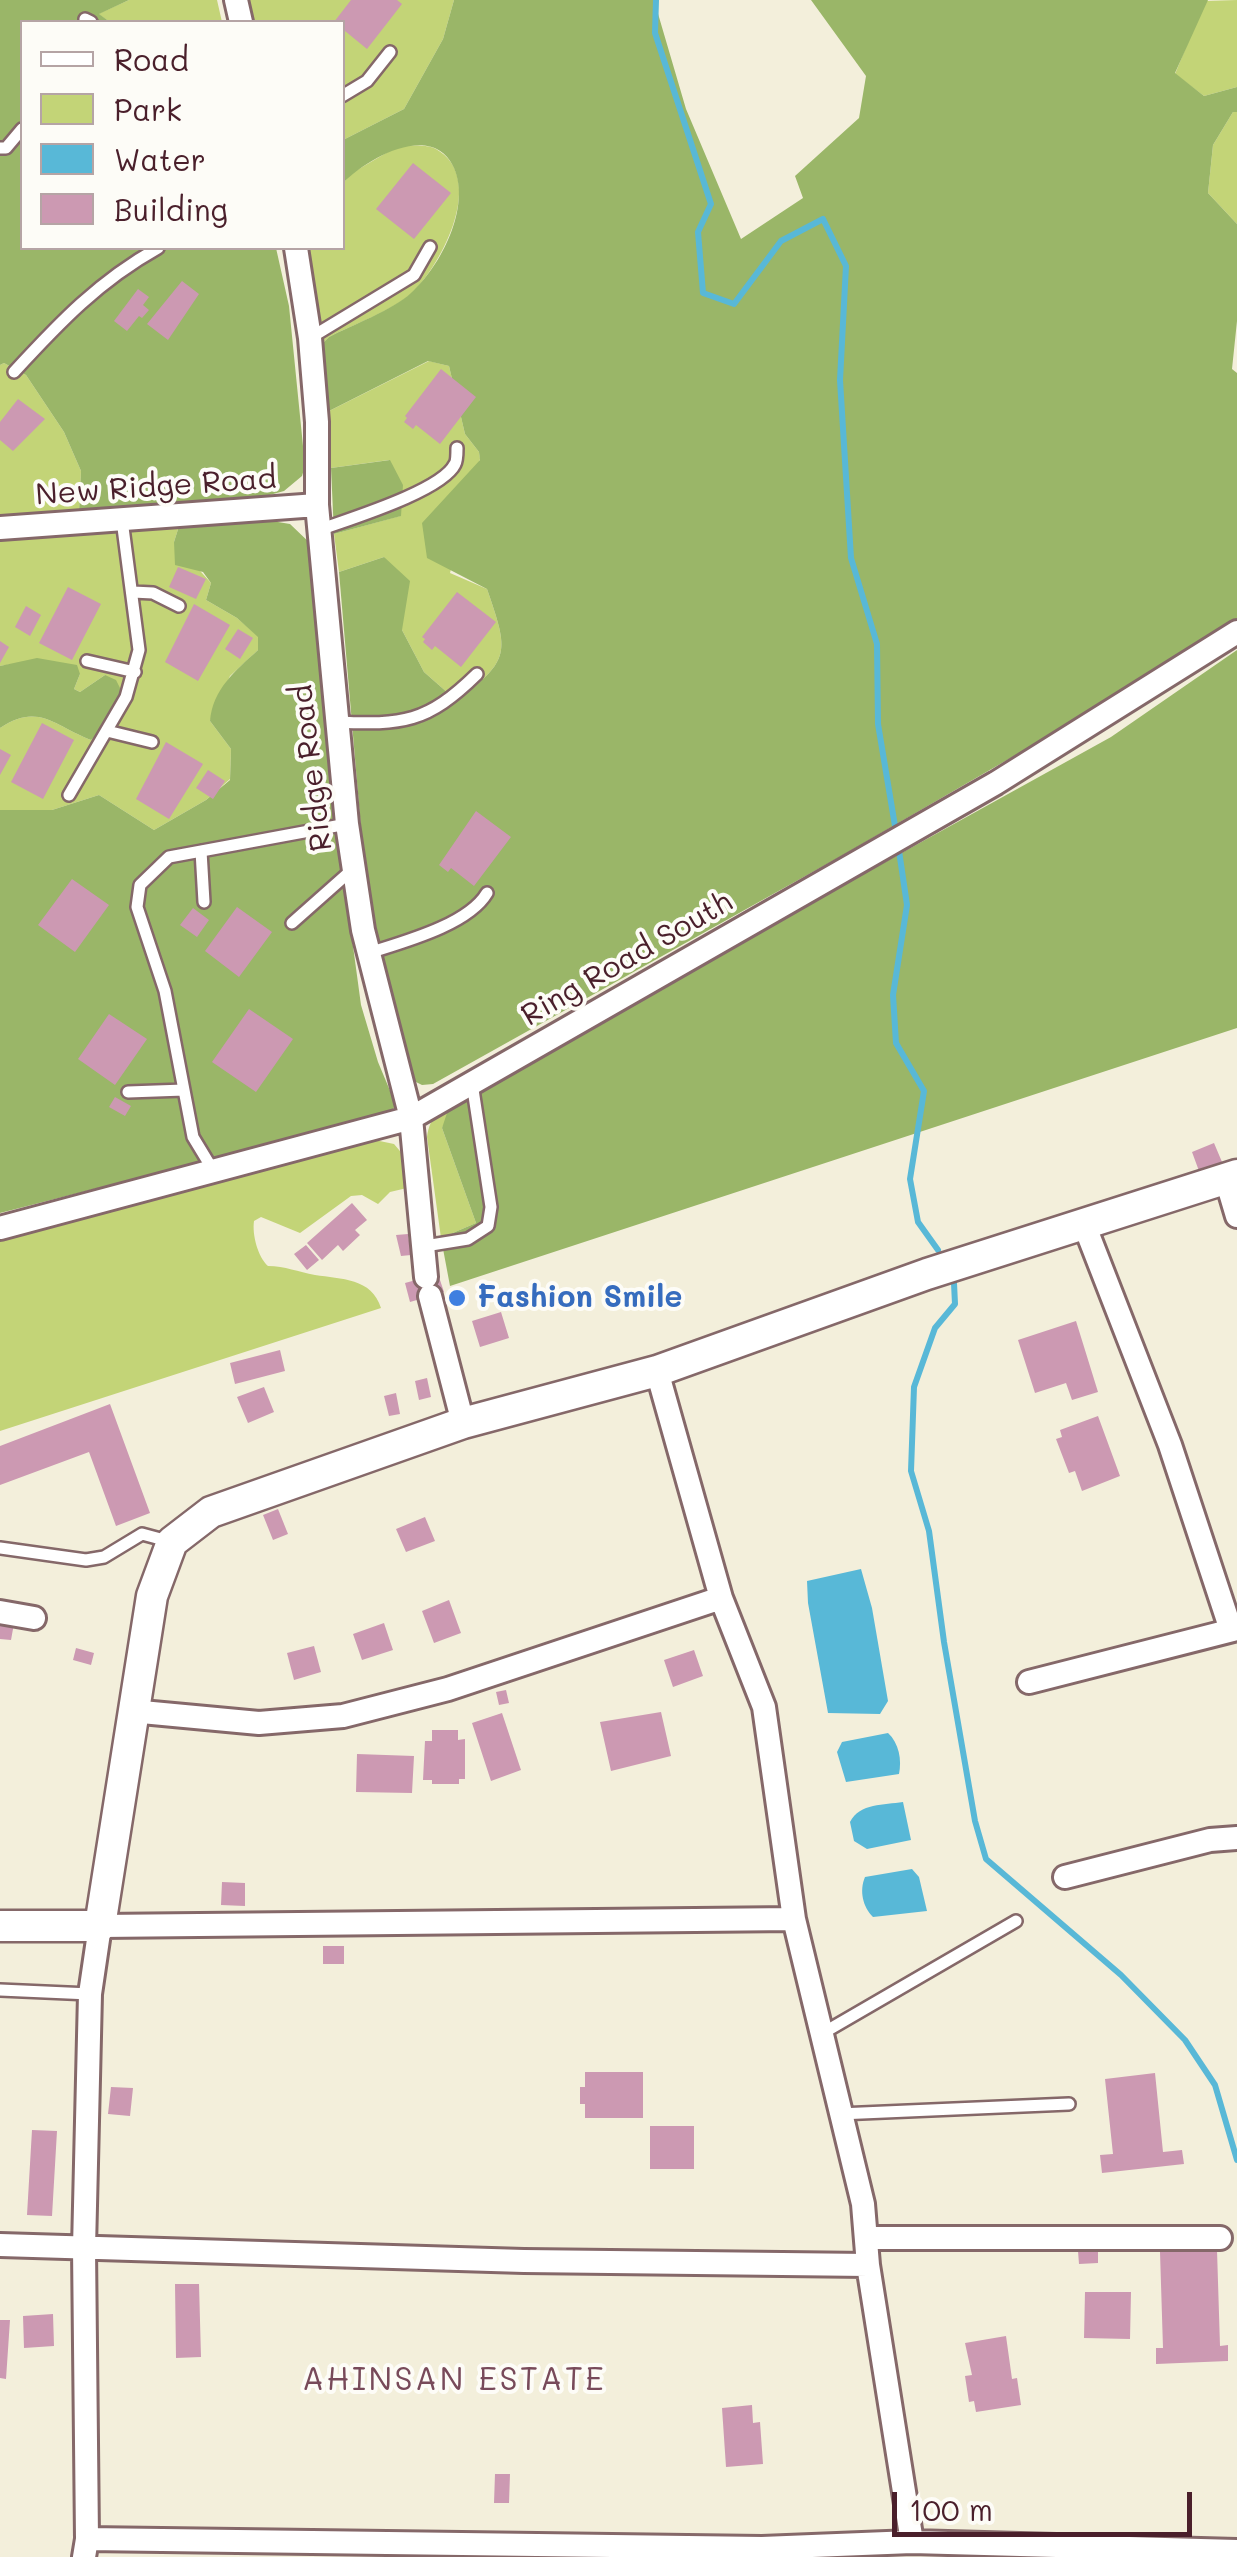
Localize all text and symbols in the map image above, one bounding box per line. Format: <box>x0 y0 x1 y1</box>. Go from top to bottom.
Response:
legend <box>20 20 345 250</box>
text: Road <box>114 39 189 79</box>
text: Park <box>114 89 182 129</box>
text: Water <box>114 139 206 179</box>
text: Building <box>114 189 228 229</box>
street label: New Ridge Road <box>34 461 278 513</box>
street label: Ridge Road <box>284 683 340 853</box>
street label: Ring Road South <box>515 884 739 1034</box>
place label: Fashion Smile <box>477 1280 682 1316</box>
marker: Fashion Smile <box>446 1287 468 1309</box>
district label: AHINSAN ESTATE <box>302 2361 606 2399</box>
scale bar <box>897 2472 1197 2534</box>
text: 100 m <box>909 2489 993 2529</box>

